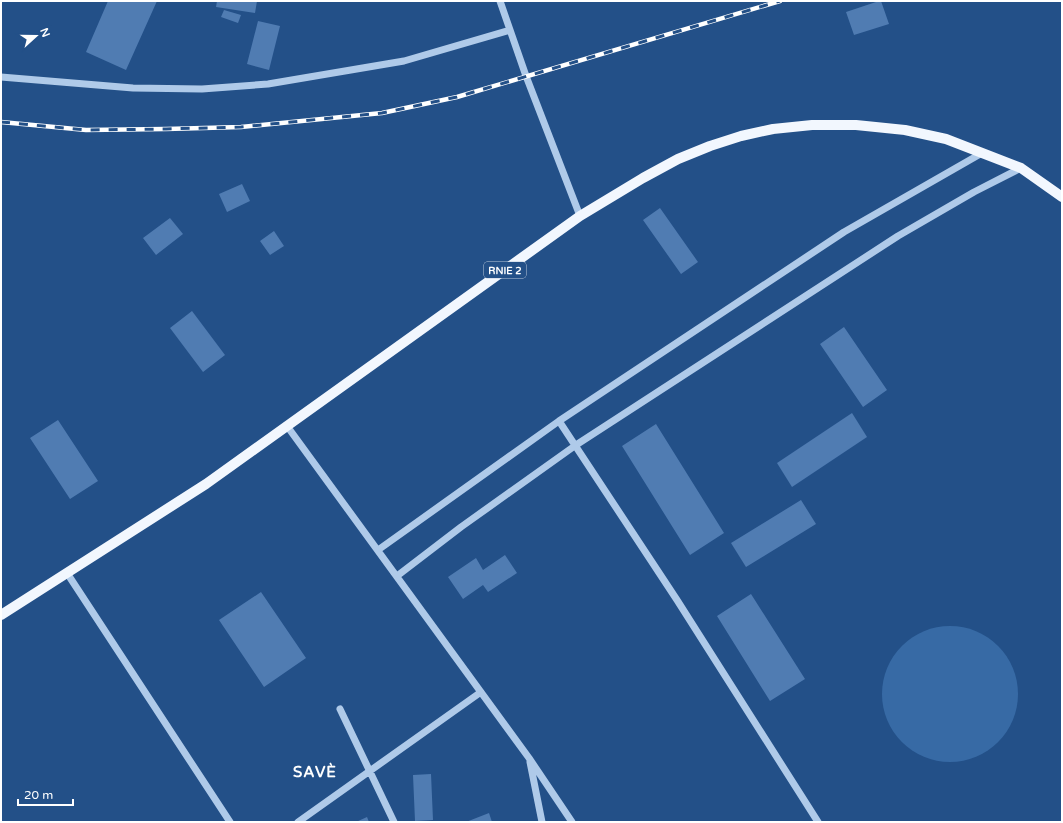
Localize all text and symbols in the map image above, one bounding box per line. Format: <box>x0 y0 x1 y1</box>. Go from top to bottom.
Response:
north arrow <box>16 16 56 56</box>
text: N <box>37 26 53 39</box>
road number: RNIE 2 <box>484 262 526 278</box>
district label: SAVÈ <box>293 762 337 781</box>
scale bar <box>18 781 73 807</box>
text: 20 m <box>24 788 53 802</box>

